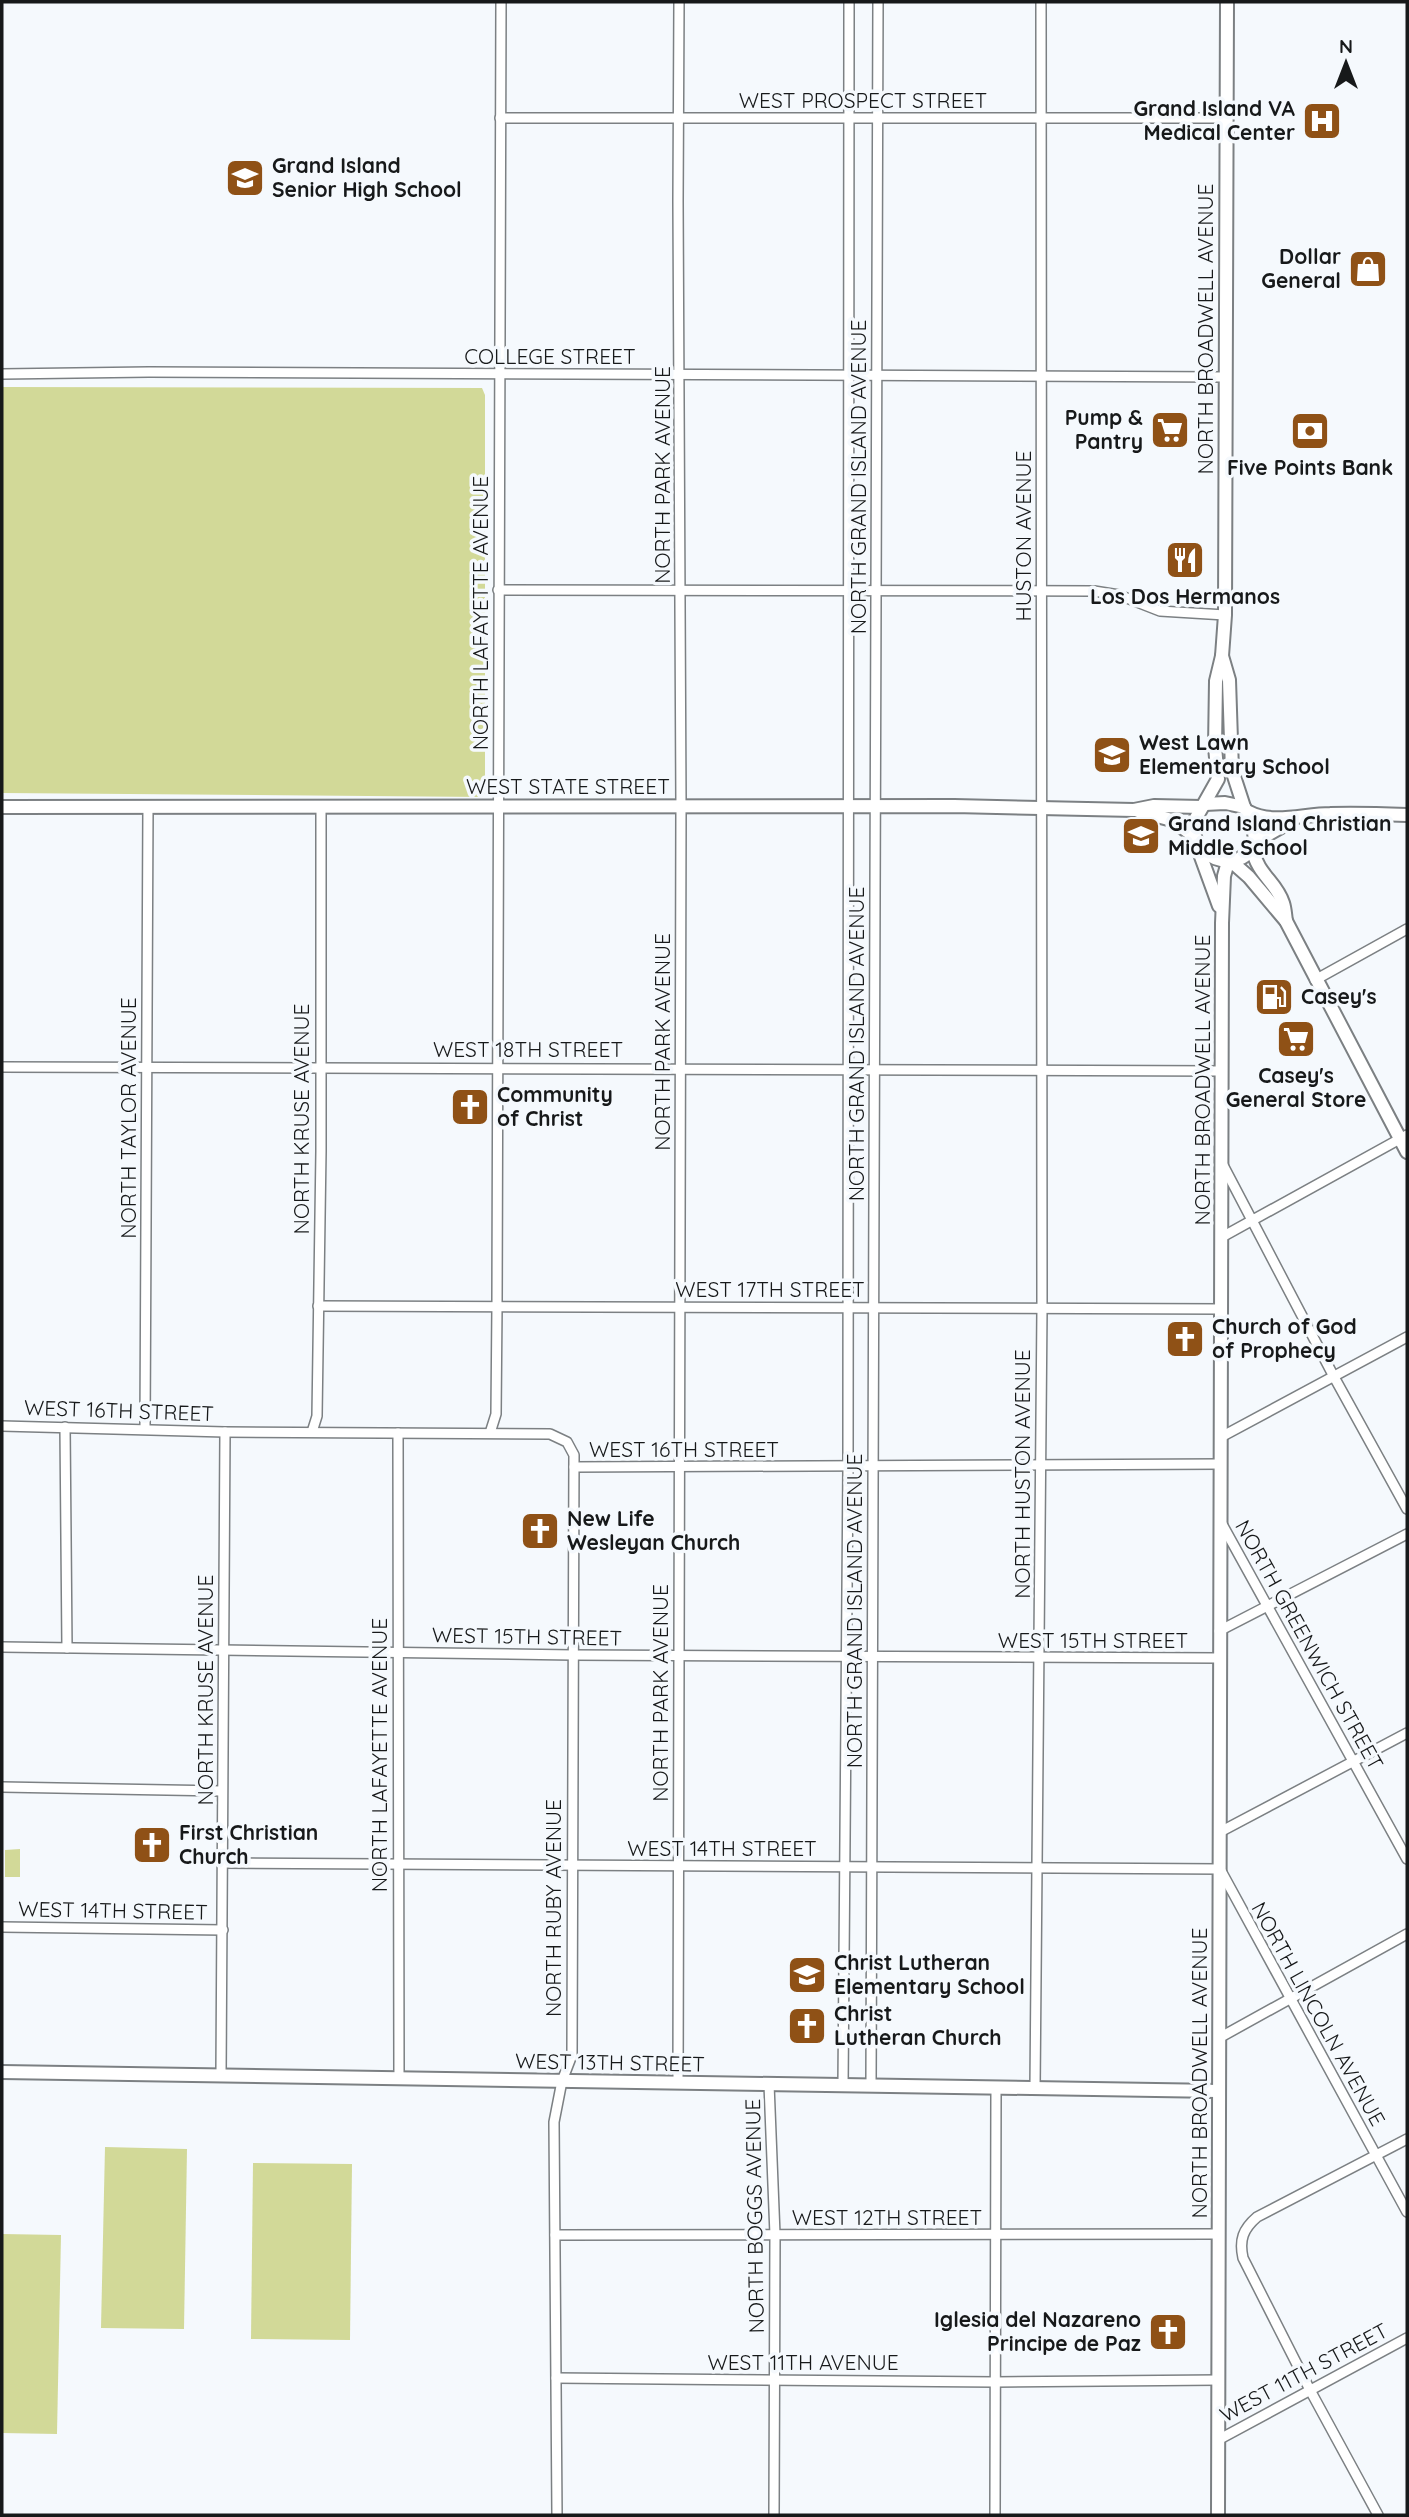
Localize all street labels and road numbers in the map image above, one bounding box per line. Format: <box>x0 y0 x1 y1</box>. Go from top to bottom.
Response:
street label: WEST PROSPECT STREET <box>739 87 987 113</box>
street label: NORTH BROADWELL AVENUE <box>1192 184 1218 474</box>
street label: NORTH GRAND ISLAND AVENUE <box>845 320 871 634</box>
street label: COLLEGE STREET <box>464 343 636 369</box>
street label: NORTH PARK AVENUE <box>649 366 675 584</box>
street label: HUSTON AVENUE <box>1010 451 1036 621</box>
street label: NORTH LAFAYETTE AVENUE <box>467 476 493 750</box>
street label: WEST STATE STREET <box>466 773 670 799</box>
street label: NORTH GRAND ISLAND AVENUE <box>843 887 869 1201</box>
street label: NORTH PARK AVENUE <box>649 933 675 1151</box>
street label: NORTH BROADWELL AVENUE <box>1189 935 1215 1225</box>
street label: NORTH TAYLOR AVENUE <box>115 997 141 1239</box>
street label: NORTH KRUSE AVENUE <box>288 1004 314 1234</box>
street label: WEST 18TH STREET <box>433 1036 623 1062</box>
street label: WEST 17TH STREET <box>675 1276 865 1302</box>
street label: NORTH HUSTON AVENUE <box>1009 1349 1035 1599</box>
street label: WEST 16TH STREET <box>24 1394 215 1426</box>
street label: WEST 16TH STREET <box>589 1436 779 1462</box>
street label: NORTH GRAND ISLAND AVENUE <box>841 1454 867 1768</box>
street label: NORTH GREENWICH STREET <box>1230 1515 1390 1774</box>
street label: NORTH KRUSE AVENUE <box>192 1575 218 1805</box>
street label: NORTH PARK AVENUE <box>647 1584 673 1802</box>
street label: NORTH LAFAYETTE AVENUE <box>366 1618 392 1892</box>
street label: WEST 15TH STREET <box>432 1621 622 1651</box>
street label: WEST 15TH STREET <box>998 1627 1188 1653</box>
street label: NORTH RUBY AVENUE <box>540 1799 566 2017</box>
street label: WEST 14TH STREET <box>627 1835 817 1861</box>
street label: WEST 14TH STREET <box>18 1895 208 1925</box>
street label: NORTH LINCOLN AVENUE <box>1246 1897 1391 2130</box>
street label: NORTH BROADWELL AVENUE <box>1186 1928 1212 2218</box>
street label: WEST 13TH STREET <box>515 2047 705 2077</box>
street label: NORTH BOGGS AVENUE <box>739 2098 769 2334</box>
street label: WEST 12TH STREET <box>792 2204 982 2230</box>
street label: WEST 11TH STREET <box>1215 2317 1392 2427</box>
street label: WEST 11TH AVENUE <box>707 2349 899 2375</box>

